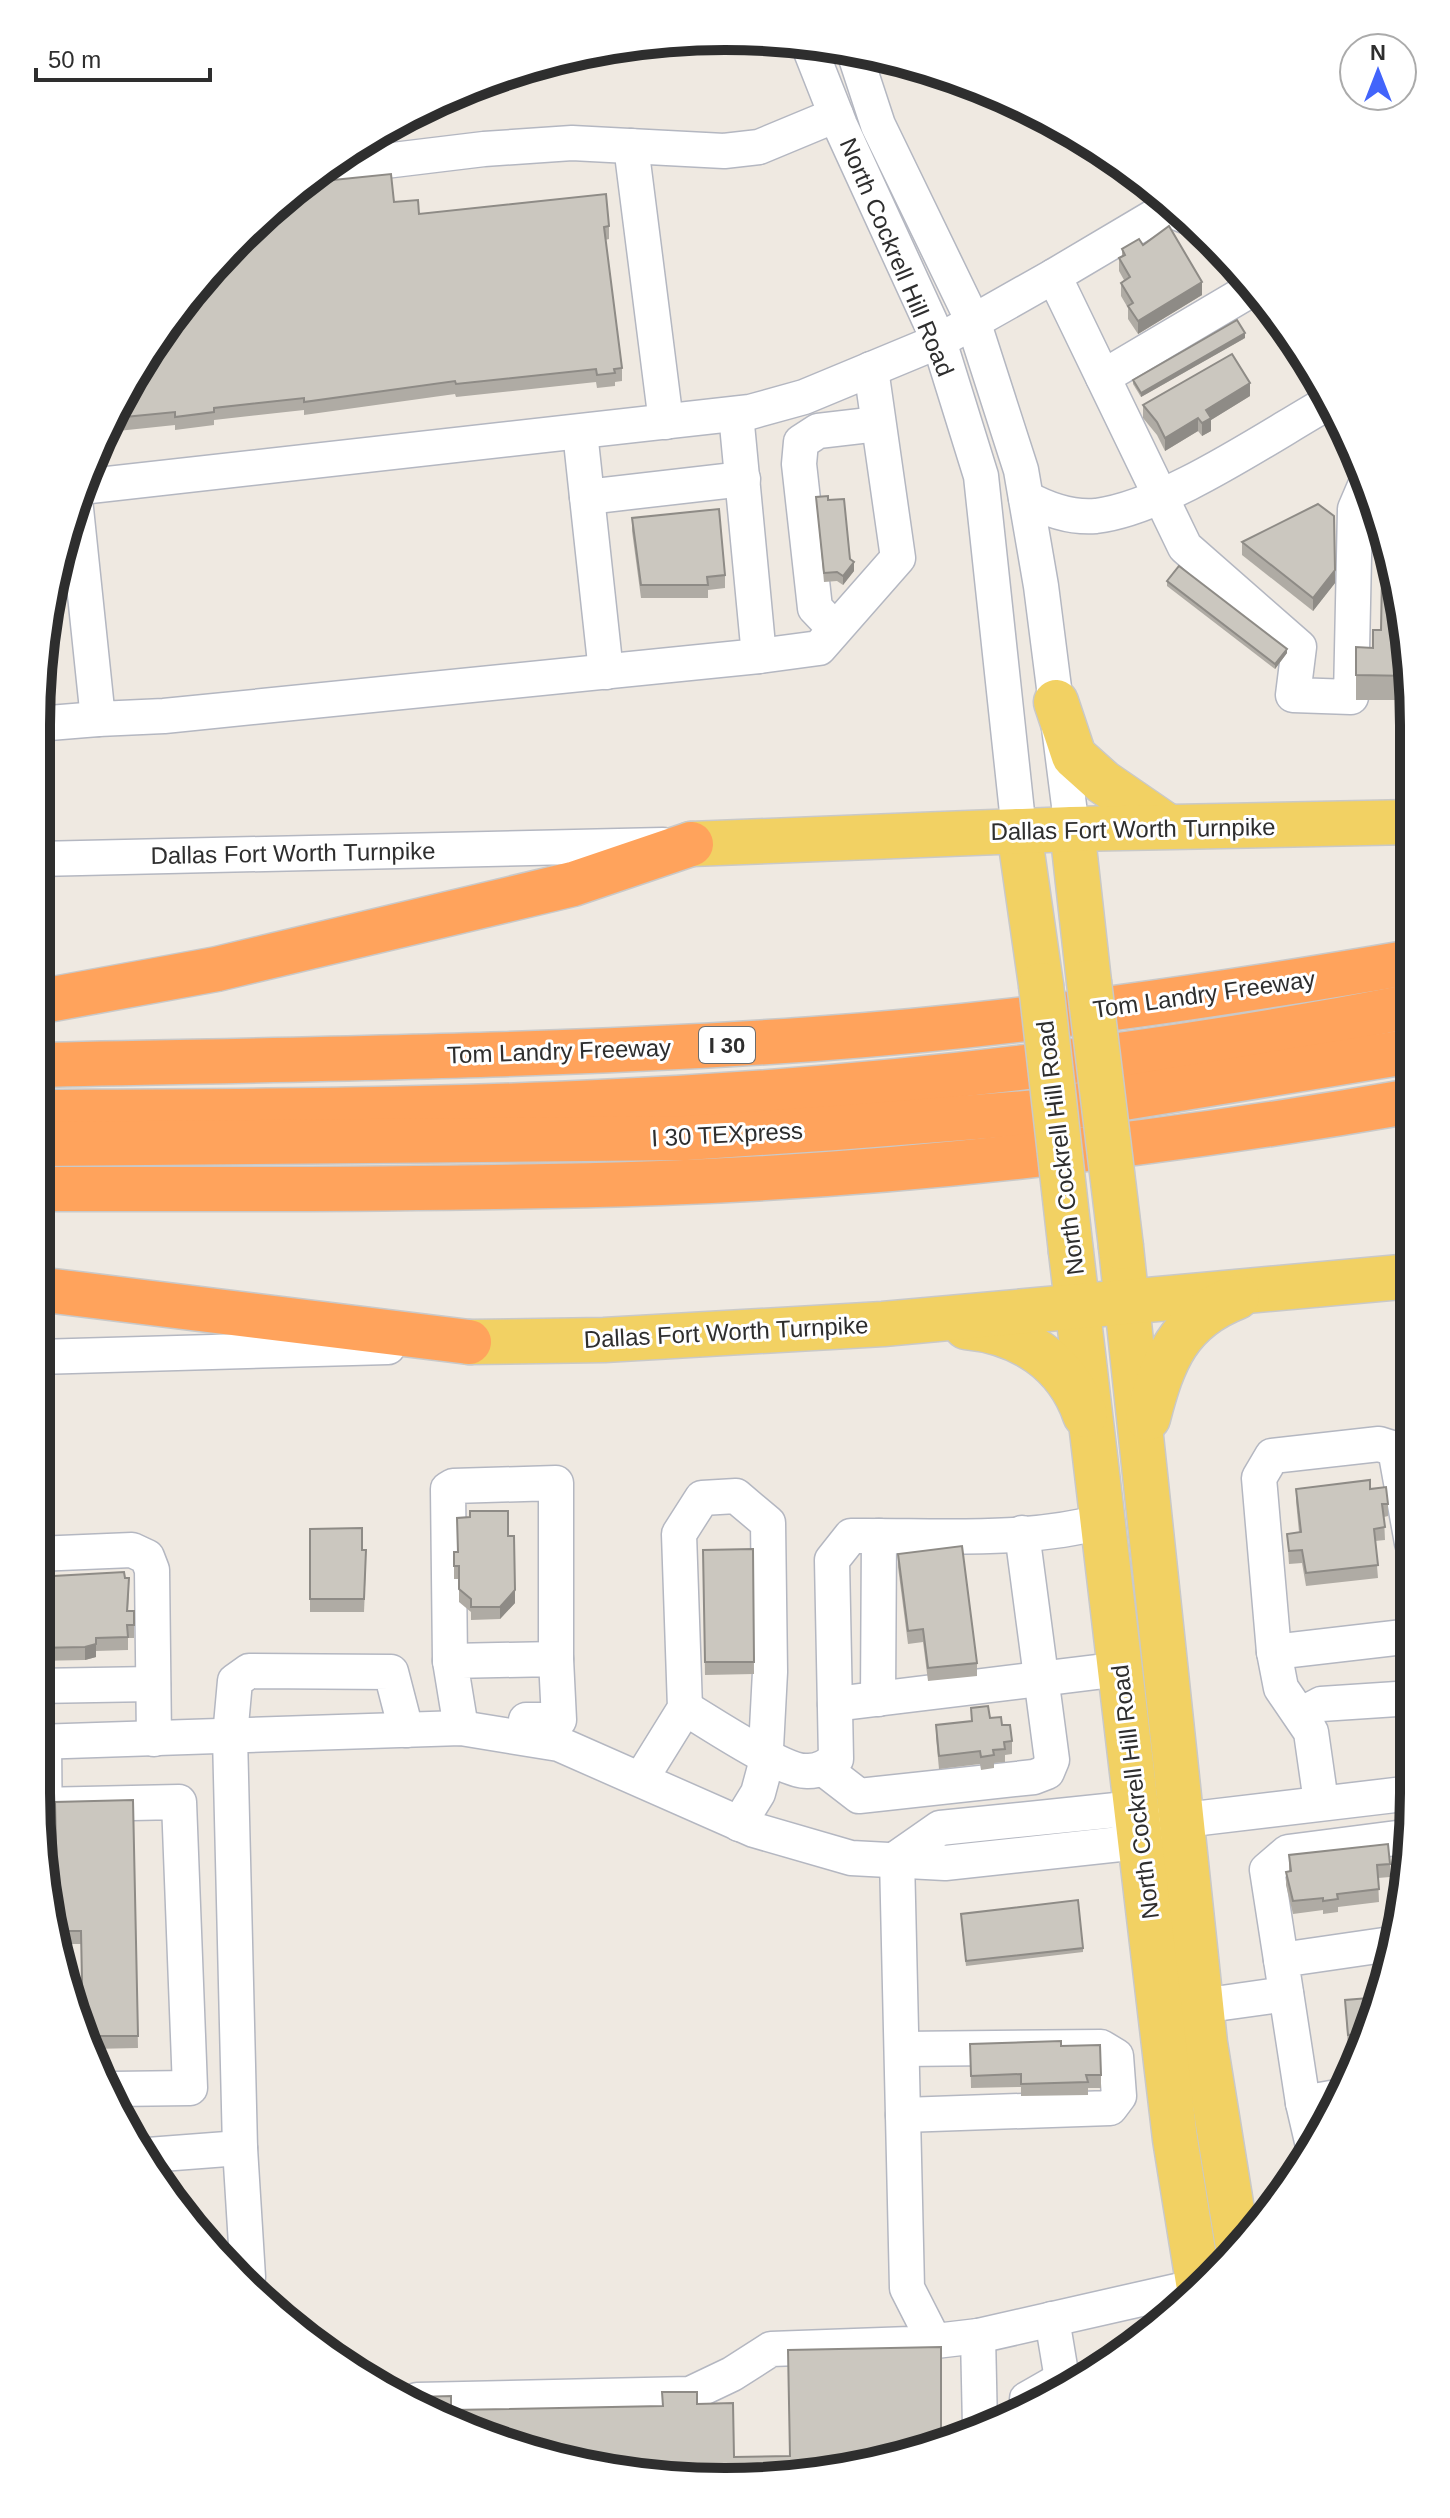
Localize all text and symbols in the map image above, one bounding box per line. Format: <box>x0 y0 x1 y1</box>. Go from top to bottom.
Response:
scale bar <box>36 32 210 82</box>
north arrow <box>1338 32 1418 112</box>
text: N <box>1370 40 1386 65</box>
text: 50 m <box>48 46 101 73</box>
street label: North Cockrell Hill Road <box>835 134 959 380</box>
street label: Dallas Fort Worth Turnpike <box>990 813 1276 845</box>
street label: Dallas Fort Worth Turnpike <box>150 837 436 869</box>
street label: Tom Landry Freeway <box>1091 965 1317 1023</box>
street label: North Cockrell Hill Road <box>1031 1019 1089 1277</box>
road number: I 30 <box>699 1027 755 1063</box>
street label: Tom Landry Freeway <box>447 1034 671 1068</box>
street label: I 30 TEXpress <box>651 1117 803 1151</box>
street label: Dallas Fort Worth Turnpike <box>583 1311 869 1353</box>
street label: North Cockrell Hill Road <box>1106 1663 1164 1921</box>

